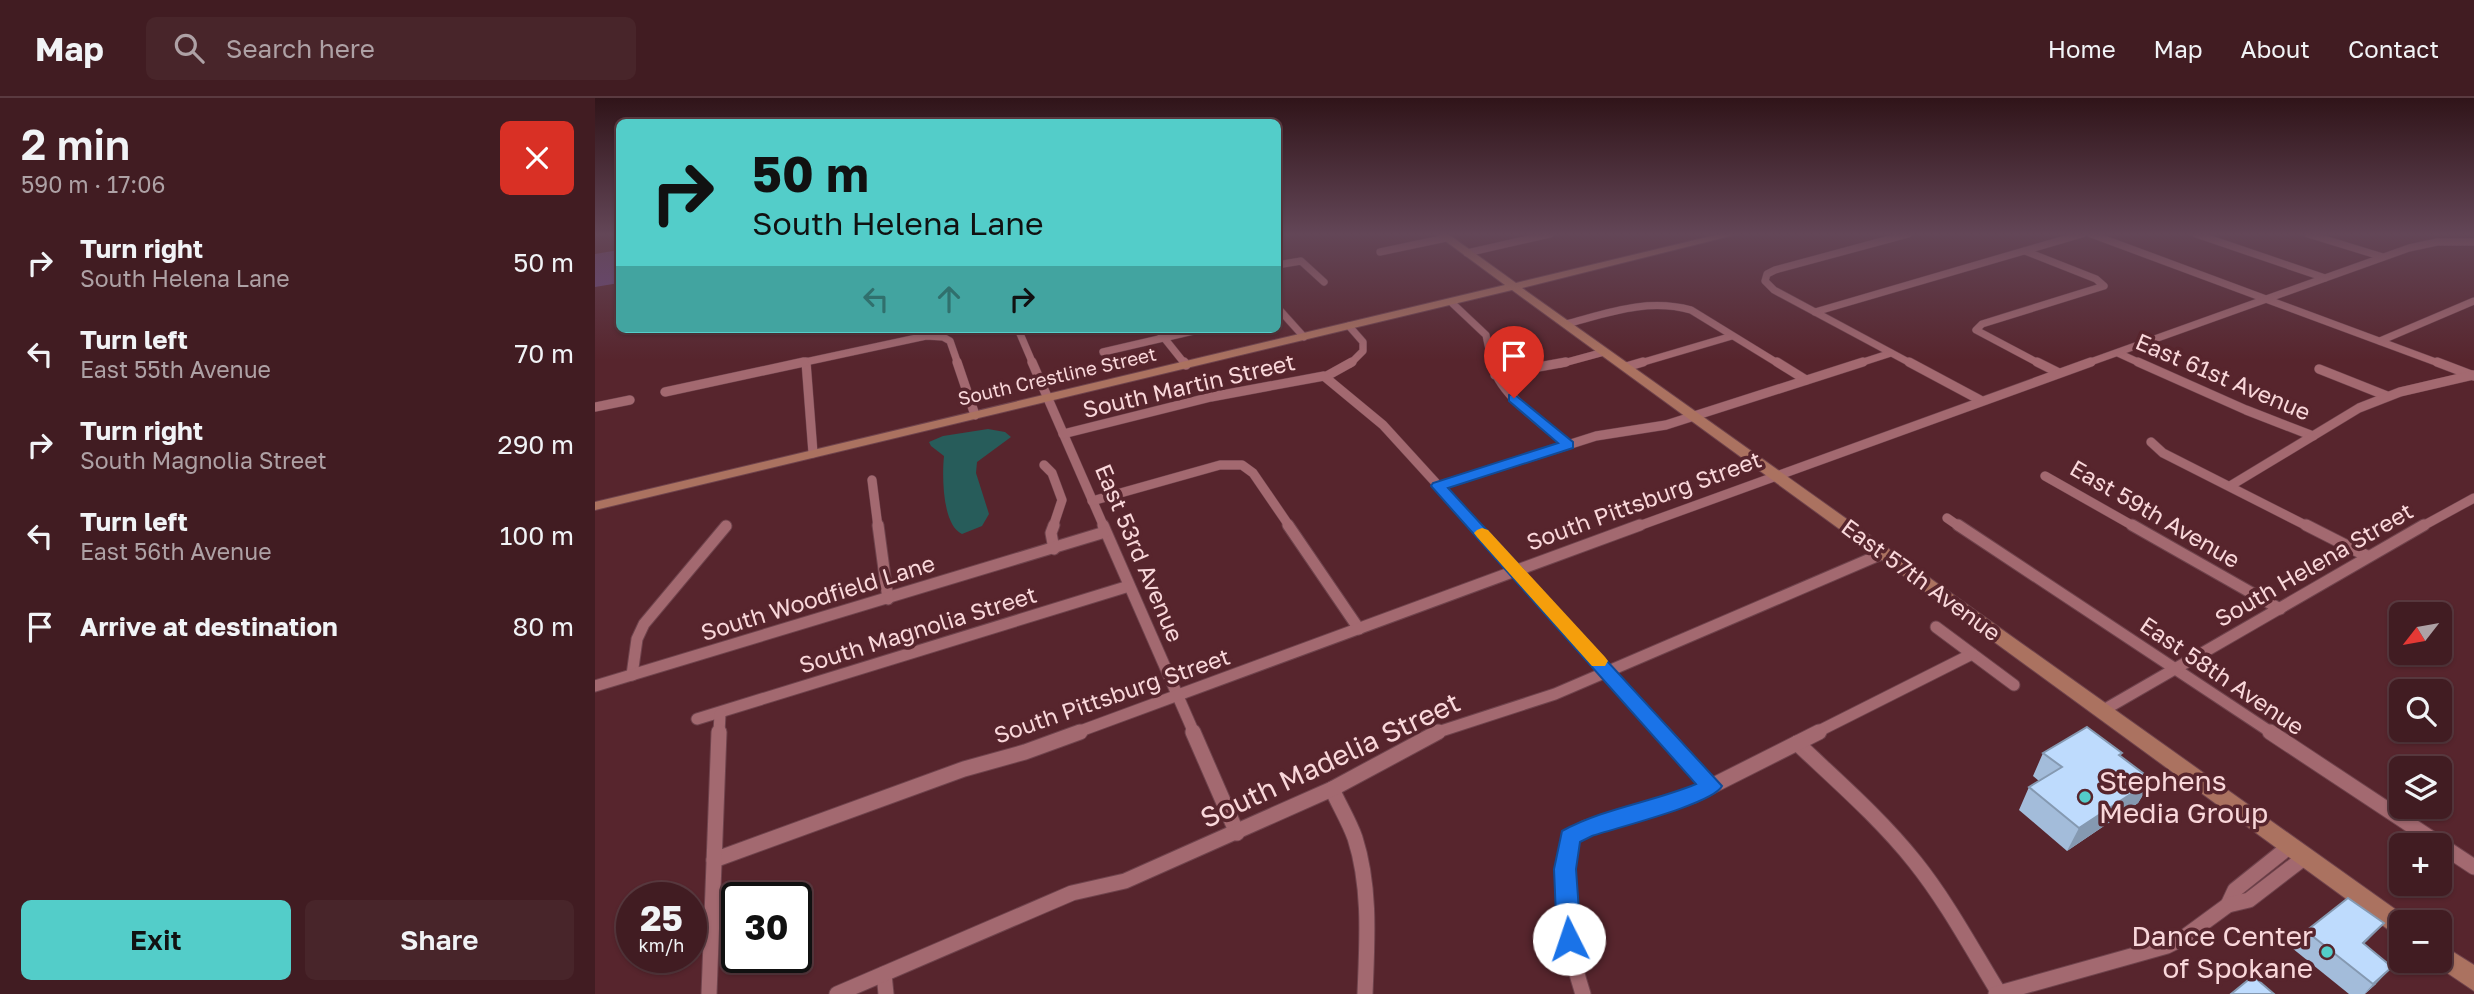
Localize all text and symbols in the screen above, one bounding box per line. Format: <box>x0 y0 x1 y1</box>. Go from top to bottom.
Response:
search box <box>146 17 636 80</box>
text: Map <box>35 29 104 68</box>
icon: search <box>170 29 208 67</box>
text: Search here <box>226 33 375 64</box>
text: Home <box>2048 34 2116 63</box>
text: Map <box>2154 34 2203 63</box>
text: About <box>2241 34 2310 63</box>
text: Contact <box>2348 34 2439 63</box>
text: 2 min <box>21 119 130 169</box>
button: close <box>500 121 574 195</box>
text: 50 m <box>752 144 869 203</box>
icon: right <box>637 147 728 238</box>
text: 590 m · 17:06 <box>21 170 165 198</box>
text: South Helena Lane <box>752 204 1044 242</box>
text: Turn right <box>80 233 203 264</box>
icon: right <box>21 244 59 282</box>
text: 50 m <box>513 247 574 278</box>
text: South Helena Lane <box>80 264 290 292</box>
icon: left <box>857 280 895 318</box>
icon: ahead <box>930 280 968 318</box>
icon: right <box>1003 280 1041 318</box>
text: Turn left <box>80 324 188 355</box>
pin <box>1484 326 1544 398</box>
street label: East 61st Avenue <box>2132 327 2315 426</box>
icon: left <box>21 335 59 373</box>
icon: arrive <box>1495 337 1533 375</box>
text: 70 m <box>515 338 574 369</box>
street label: South Crestline Street <box>956 341 1158 410</box>
street label: South Martin Street <box>1080 347 1298 423</box>
text: East 55th Avenue <box>80 355 271 383</box>
text: Turn right <box>80 415 203 446</box>
icon: right <box>21 426 59 464</box>
text: 290 m <box>498 429 574 460</box>
street label: South Pittsburg Street <box>1522 445 1765 556</box>
text: South Magnolia Street <box>80 446 327 474</box>
street label: East 59th Avenue <box>2066 453 2245 573</box>
street label: East 53rd Avenue <box>1090 459 1190 646</box>
street label: South Helena Street <box>2210 496 2417 632</box>
text: Turn left <box>80 506 188 537</box>
street label: East 57th Avenue <box>1837 512 2007 646</box>
icon: left <box>21 517 59 555</box>
text: 100 m <box>500 520 574 551</box>
text: East 56th Avenue <box>80 537 271 565</box>
street label: South Woodfield Lane <box>697 548 938 646</box>
street label: South Magnolia Street <box>796 580 1040 679</box>
north arrow <box>2389 602 2452 665</box>
map controls <box>2389 602 2452 973</box>
icon: arrive <box>21 608 59 646</box>
street label: East 58th Avenue <box>2135 610 2310 740</box>
text: Arrive at destination <box>80 611 338 642</box>
text: 80 m <box>513 611 574 642</box>
street label: South Pittsburg Street <box>990 641 1233 749</box>
button: search <box>2389 679 2452 742</box>
street label: South Madelia Street <box>1195 685 1465 834</box>
button: layers <box>2389 756 2452 819</box>
place label: Stephens Media Group <box>2099 764 2268 829</box>
marker: Stephens Media Group <box>2077 789 2093 805</box>
button: + <box>2389 833 2452 896</box>
speed limit sign: 30 <box>721 882 812 973</box>
text: 25 <box>640 897 683 939</box>
button: Exit <box>21 900 291 980</box>
button: Share <box>305 900 574 980</box>
position arrow <box>1532 902 1606 976</box>
button: − <box>2389 910 2452 973</box>
place label: Dance Center of Spokane <box>2131 919 2313 984</box>
text: km/h <box>639 934 684 956</box>
marker: Dance Center of Spokane <box>2319 944 2335 960</box>

